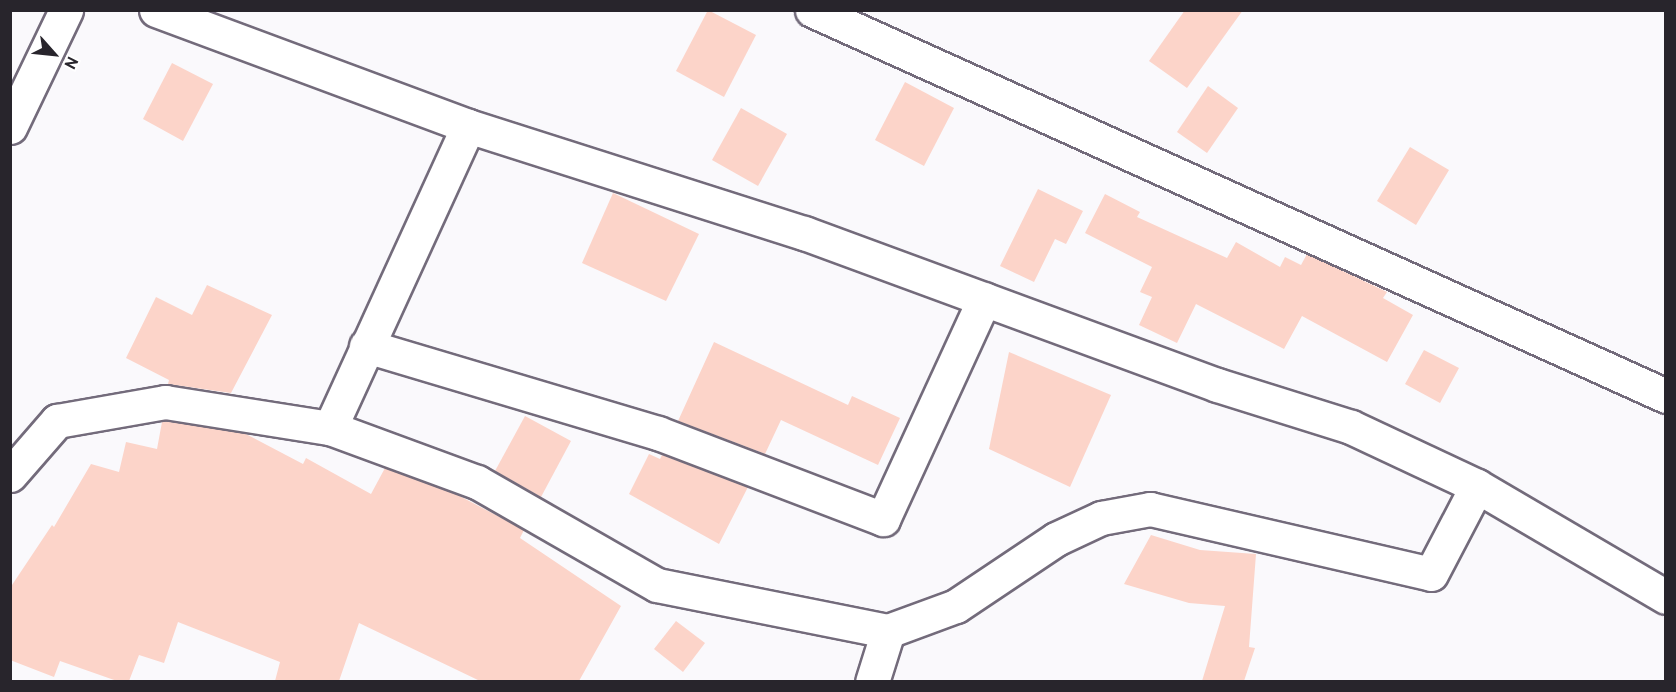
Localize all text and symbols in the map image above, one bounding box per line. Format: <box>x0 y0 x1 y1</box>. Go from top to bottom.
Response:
north arrow <box>24 24 84 84</box>
text: N <box>59 53 82 72</box>

